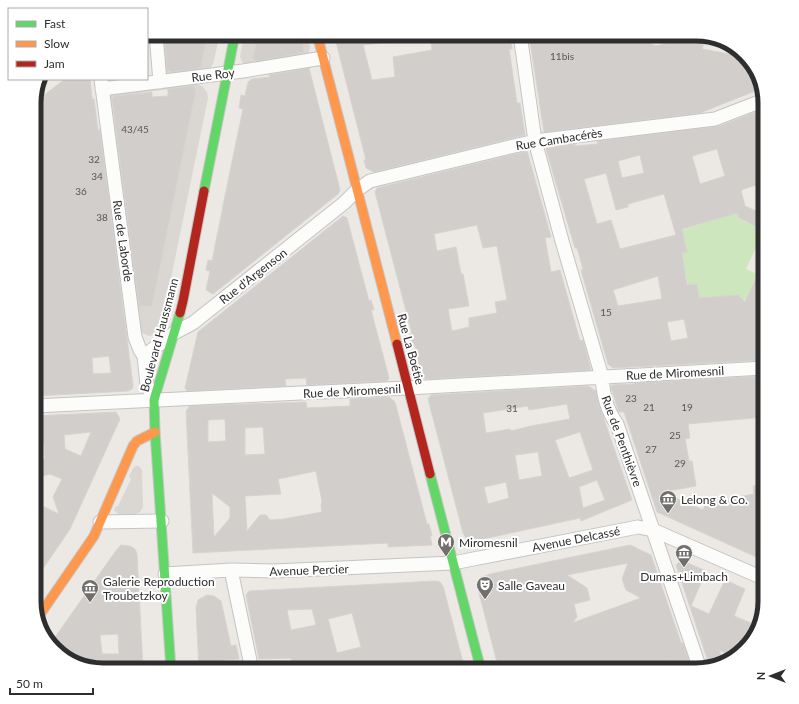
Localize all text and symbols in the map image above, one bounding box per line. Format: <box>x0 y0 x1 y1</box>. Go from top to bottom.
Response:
legend <box>8 8 148 80</box>
text: Fast <box>44 16 66 31</box>
text: Slow <box>44 36 70 51</box>
house number: 11bis <box>550 50 574 62</box>
text: Jam <box>44 56 65 71</box>
street label: Rue Roy <box>191 65 236 85</box>
house number: 43/45 <box>121 123 149 135</box>
street label: Rue Cambacérès <box>515 125 603 153</box>
house number: 32 <box>88 153 100 165</box>
house number: 34 <box>91 170 103 182</box>
house number: 36 <box>75 185 87 197</box>
street label: Rue de Laborde <box>110 199 136 283</box>
house number: 38 <box>96 211 108 223</box>
street label: Rue d'Argenson <box>216 245 290 307</box>
street label: Boulevard Haussmann <box>137 276 181 394</box>
house number: 15 <box>600 306 612 318</box>
street label: Rue La Boétie <box>394 312 428 386</box>
street label: Rue de Miromesnil <box>626 363 724 383</box>
street label: Rue de Miromesnil <box>303 381 401 401</box>
house number: 23 <box>625 392 637 404</box>
street label: Rue de Penthièvre <box>599 393 645 489</box>
house number: 21 <box>643 401 655 413</box>
house number: 19 <box>681 401 693 413</box>
house number: 31 <box>506 402 518 414</box>
house number: 25 <box>669 429 681 441</box>
house number: 27 <box>645 443 657 455</box>
house number: 29 <box>674 457 686 469</box>
museum icon: Lelong & Co. <box>658 489 678 514</box>
place label: Lelong & Co. <box>681 492 748 507</box>
street label: Avenue Delcassé <box>531 523 621 555</box>
metro station icon: Miromesnil <box>436 532 456 557</box>
place label: Miromesnil <box>459 535 518 550</box>
museum icon: Dumas+Limbach <box>674 543 694 568</box>
street label: Avenue Percier <box>269 561 350 579</box>
place label: Dumas+Limbach <box>640 569 728 584</box>
place label: Galerie Reproduction Troubetzkoy <box>103 574 215 603</box>
theatre icon: Salle Gaveau <box>475 575 495 600</box>
museum icon: Galerie Reproduction Troubetzkoy <box>80 578 100 603</box>
place label: Salle Gaveau <box>498 578 565 593</box>
north arrow <box>751 656 791 696</box>
scale bar <box>10 670 93 696</box>
text: N <box>754 672 767 680</box>
text: 50 m <box>16 676 43 691</box>

